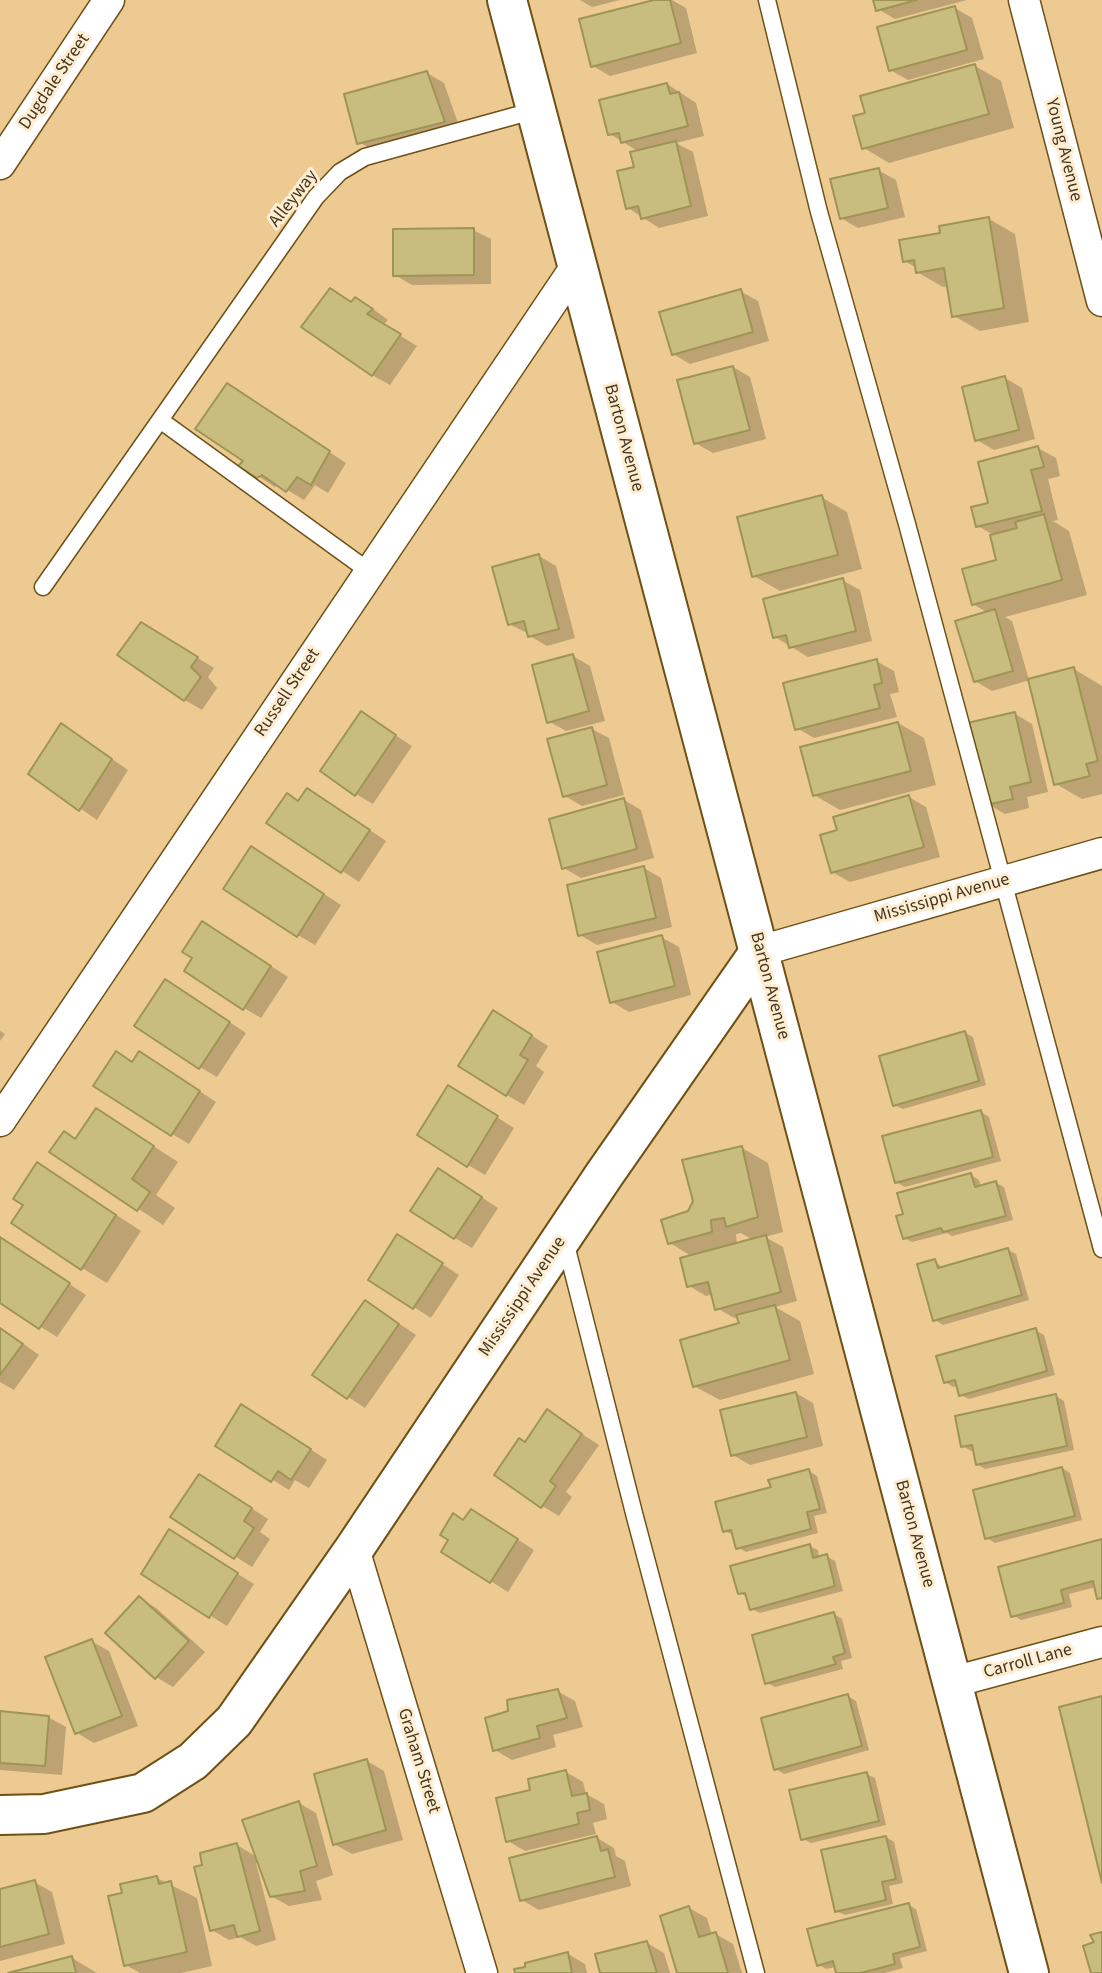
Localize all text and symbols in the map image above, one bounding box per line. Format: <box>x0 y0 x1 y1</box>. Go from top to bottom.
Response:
street label: Dugdale Street <box>15 30 95 134</box>
street label: Young Avenue <box>1040 96 1086 204</box>
street label: Alleyway <box>265 166 323 232</box>
street label: Barton Avenue <box>598 382 648 494</box>
street label: Russell Street <box>251 645 325 741</box>
street label: Mississippi Avenue <box>872 869 1012 929</box>
street label: Barton Avenue <box>744 930 794 1042</box>
street label: Mississippi Avenue <box>475 1233 571 1361</box>
street label: Barton Avenue <box>889 1478 939 1590</box>
street label: Carroll Lane <box>981 1640 1075 1684</box>
street label: Graham Street <box>392 1706 444 1816</box>

